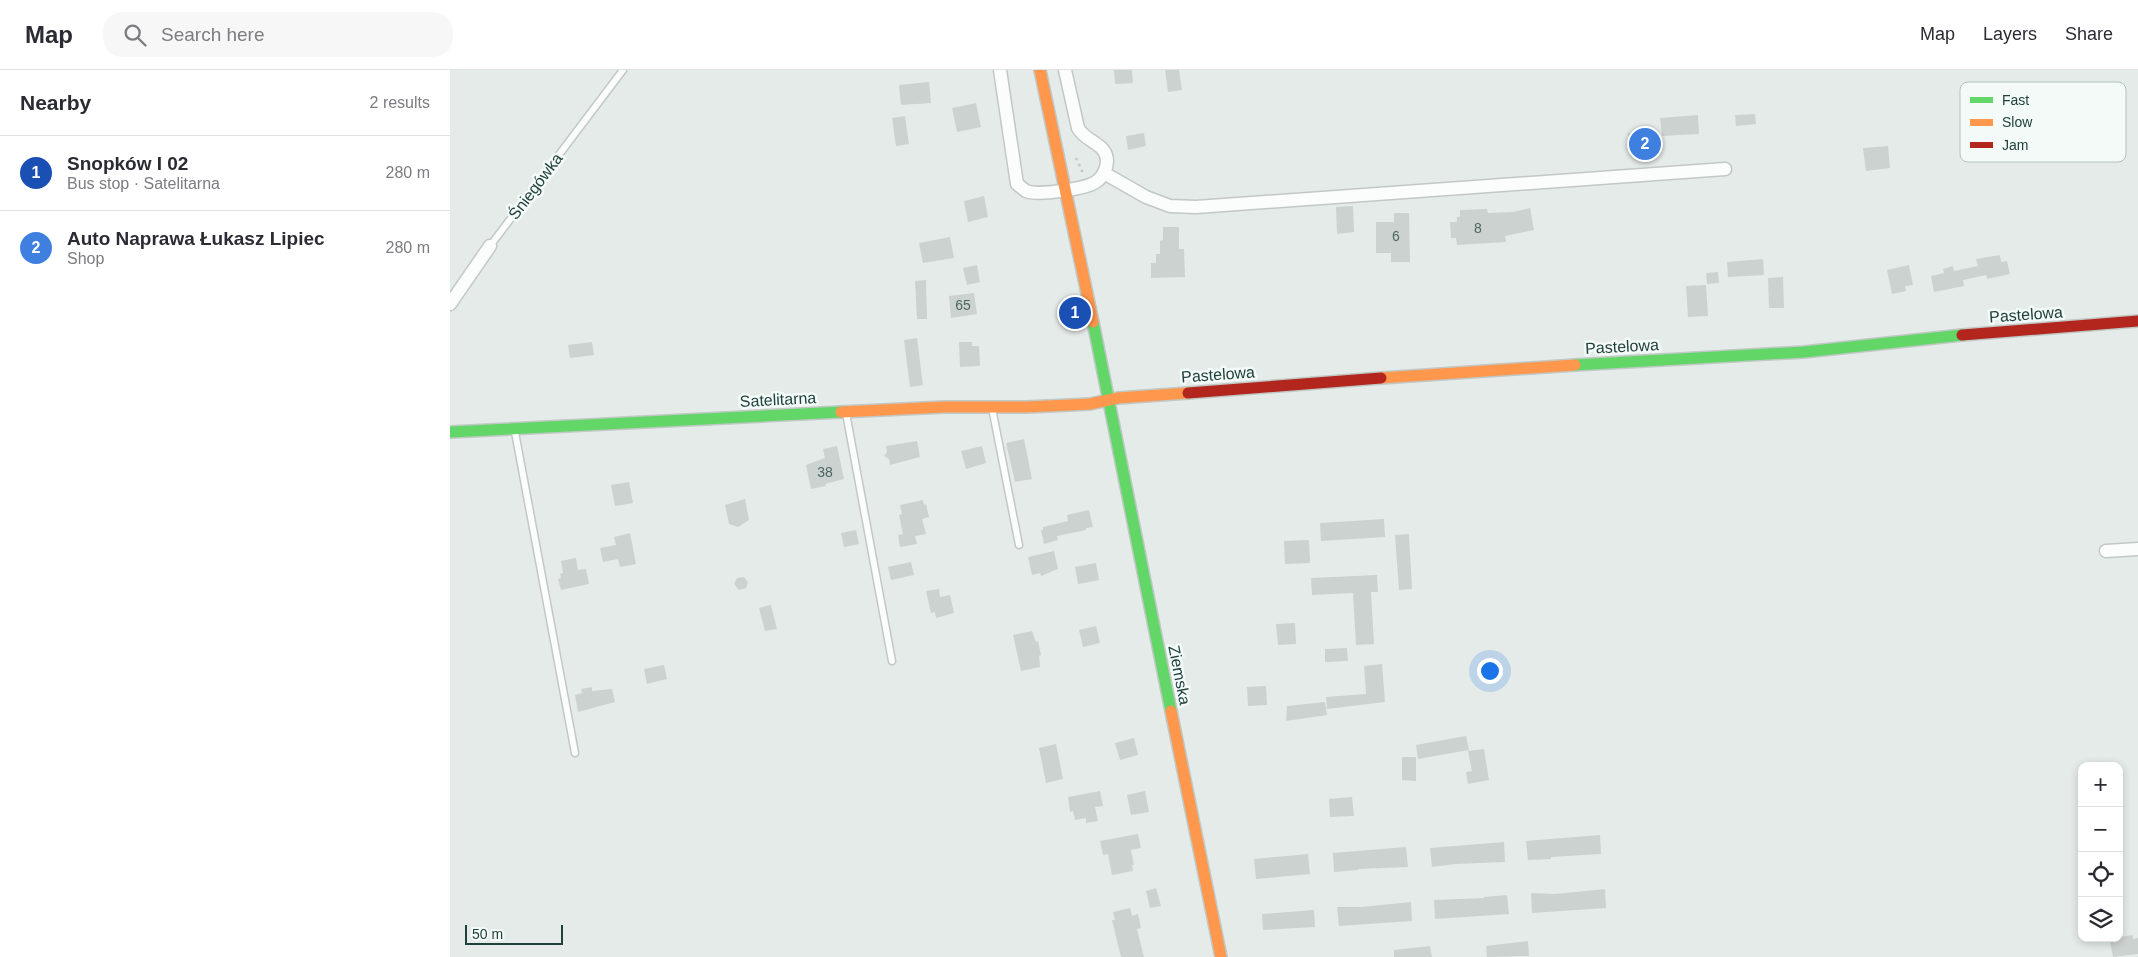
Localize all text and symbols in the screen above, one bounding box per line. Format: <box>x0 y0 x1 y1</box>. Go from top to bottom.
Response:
search box <box>103 12 453 57</box>
text: Map <box>25 21 73 48</box>
icon: search <box>121 21 149 49</box>
text: Search here <box>161 24 265 45</box>
text: Map <box>1920 24 1955 44</box>
text: Layers <box>1983 24 2037 44</box>
text: Share <box>2065 24 2113 44</box>
legend <box>1960 82 2126 162</box>
text: Nearby <box>20 91 91 114</box>
text: Fast <box>2002 92 2029 108</box>
text: 2 results <box>370 94 430 111</box>
text: Slow <box>2002 114 2033 130</box>
pin: 2 <box>1629 125 1661 163</box>
text: Jam <box>2002 137 2028 153</box>
street label: Śniegówka <box>504 149 566 223</box>
text: Snopków I 02 <box>67 153 188 174</box>
text: 1 <box>32 164 40 181</box>
text: 280 m <box>386 164 430 181</box>
text: Bus stop · Satelitarna <box>67 175 220 192</box>
house number: 8 <box>1474 220 1482 236</box>
text: Auto Naprawa Łukasz Lipiec <box>67 228 325 249</box>
house number: 6 <box>1392 228 1400 244</box>
text: 2 <box>32 239 40 256</box>
text: 280 m <box>386 239 430 256</box>
text: Shop <box>67 250 104 267</box>
pin: 1 <box>1059 294 1091 332</box>
house number: 65 <box>955 297 971 313</box>
street label: Pastelowa <box>1989 303 2064 326</box>
street label: Pastelowa <box>1585 336 1659 357</box>
street label: Pastelowa <box>1181 363 1256 386</box>
street label: Satelitarna <box>739 389 817 410</box>
house number: 38 <box>817 464 833 480</box>
street label: Ziemska <box>1165 644 1194 706</box>
your location <box>1477 658 1503 684</box>
map controls <box>2078 762 2123 942</box>
button: + <box>2078 762 2123 807</box>
button: − <box>2078 807 2123 852</box>
button: locate <box>2078 852 2123 897</box>
button: layers <box>2078 897 2123 942</box>
scale bar <box>465 922 562 945</box>
text: 50 m <box>472 926 503 942</box>

